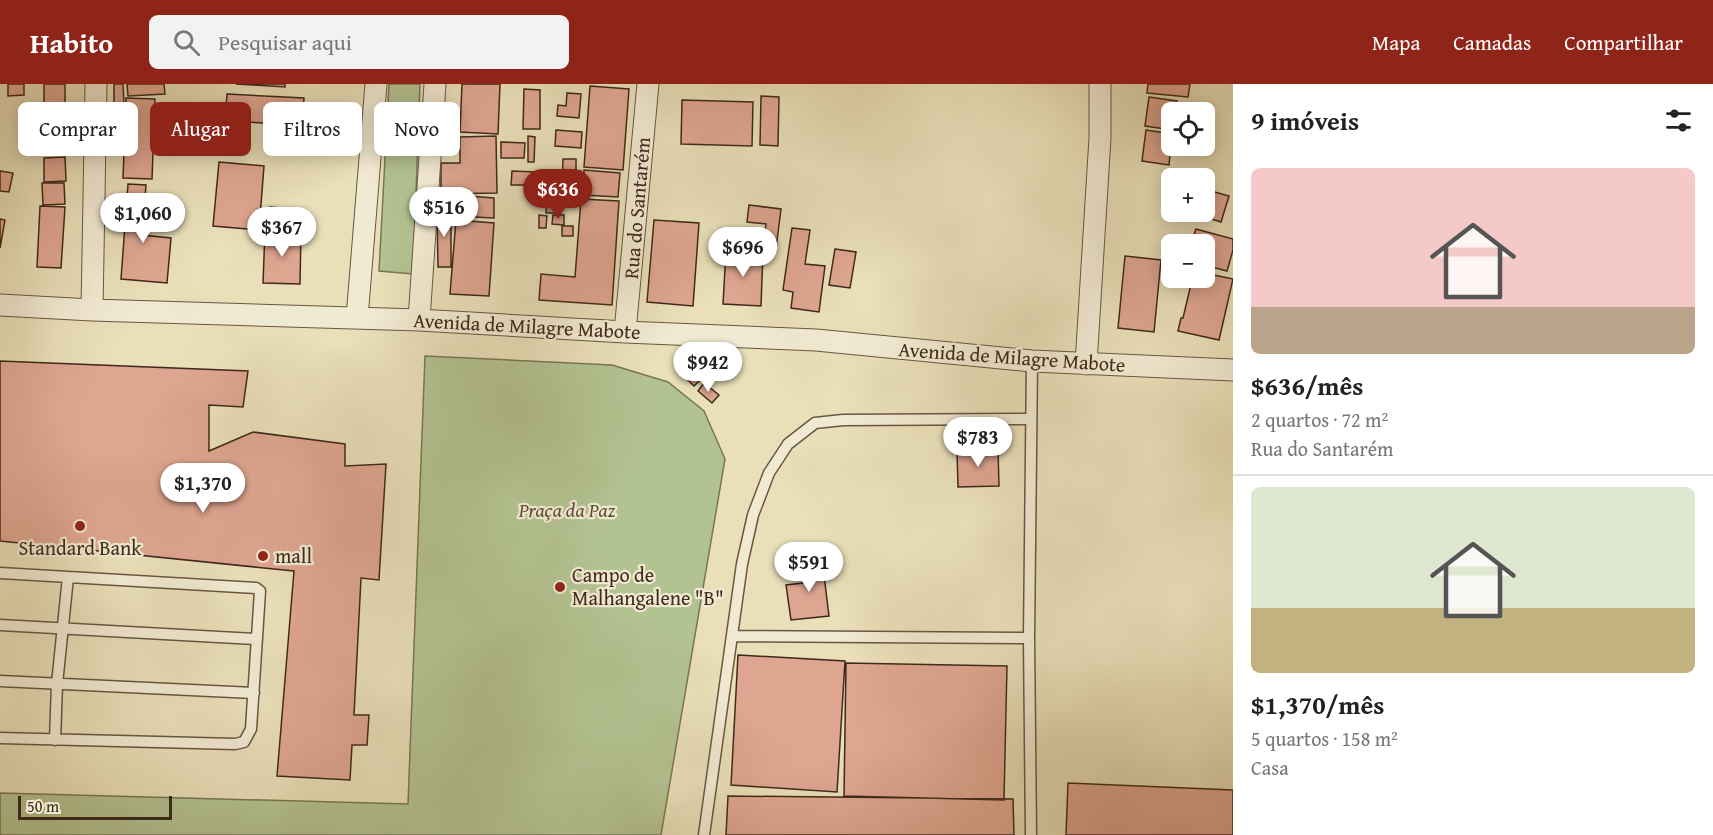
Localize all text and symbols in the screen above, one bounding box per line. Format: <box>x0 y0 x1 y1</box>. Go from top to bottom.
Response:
search box <box>149 15 569 69</box>
text: Habito <box>30 22 113 63</box>
icon: search <box>170 26 203 59</box>
text: Pesquisar aqui <box>218 26 352 58</box>
text: Mapa <box>1372 27 1420 58</box>
text: Camadas <box>1453 27 1531 58</box>
text: Compartilhar <box>1564 27 1683 58</box>
text: 9 imóveis <box>1251 101 1359 140</box>
chip: Comprar <box>18 102 138 156</box>
chip: Alugar <box>150 102 251 156</box>
chip: Filtros <box>263 102 362 156</box>
chip: Novo <box>374 102 460 156</box>
map controls <box>1161 102 1215 288</box>
button: locate <box>1161 102 1215 156</box>
icon: filters <box>1662 104 1695 137</box>
street label: Rua do Santarém <box>616 135 657 280</box>
button: + <box>1161 168 1215 222</box>
pin: $636 <box>522 169 594 220</box>
text: $636 <box>537 174 579 203</box>
pin: $516 <box>408 187 480 238</box>
text: $516 <box>423 192 465 221</box>
pin: $1,060 <box>94 193 192 244</box>
text: $1,060 <box>114 198 172 227</box>
pin: $367 <box>246 207 318 258</box>
icon: home <box>1419 207 1527 315</box>
text: $367 <box>261 212 303 241</box>
pin: $696 <box>707 227 779 278</box>
text: $696 <box>722 232 764 261</box>
button: − <box>1161 234 1215 288</box>
street label: Avenida de Milagre Mabote <box>413 305 641 346</box>
street label: Avenida de Milagre Mabote <box>898 334 1127 379</box>
pin: $942 <box>672 342 744 393</box>
text: $942 <box>687 347 729 376</box>
text: $636/mês <box>1251 366 1364 405</box>
text: 2 quartos · 72 m² <box>1251 405 1388 434</box>
pin: $783 <box>942 417 1014 468</box>
text: $783 <box>957 422 999 451</box>
text: Rua do Santarém <box>1251 434 1393 463</box>
pin: $1,370 <box>154 463 252 514</box>
text: $1,370 <box>174 468 232 497</box>
park label: Praça da Paz <box>518 495 616 524</box>
marker: Standard Bank <box>73 519 87 533</box>
icon: home <box>1419 526 1527 634</box>
place label: Standard Bank <box>19 533 142 562</box>
place label: mall <box>275 541 312 570</box>
pin: $591 <box>773 542 845 593</box>
text: $591 <box>788 547 830 576</box>
marker: mall <box>256 549 270 563</box>
place label: Campo de Malhangalene "B" <box>572 560 724 612</box>
marker: Campo de Malhangalene "B" <box>553 580 567 594</box>
text: $1,370/mês <box>1251 685 1384 724</box>
text: 5 quartos · 158 m² <box>1251 724 1398 753</box>
text: Casa <box>1251 753 1289 782</box>
scale bar <box>18 793 172 820</box>
text: 50 m <box>27 794 59 818</box>

